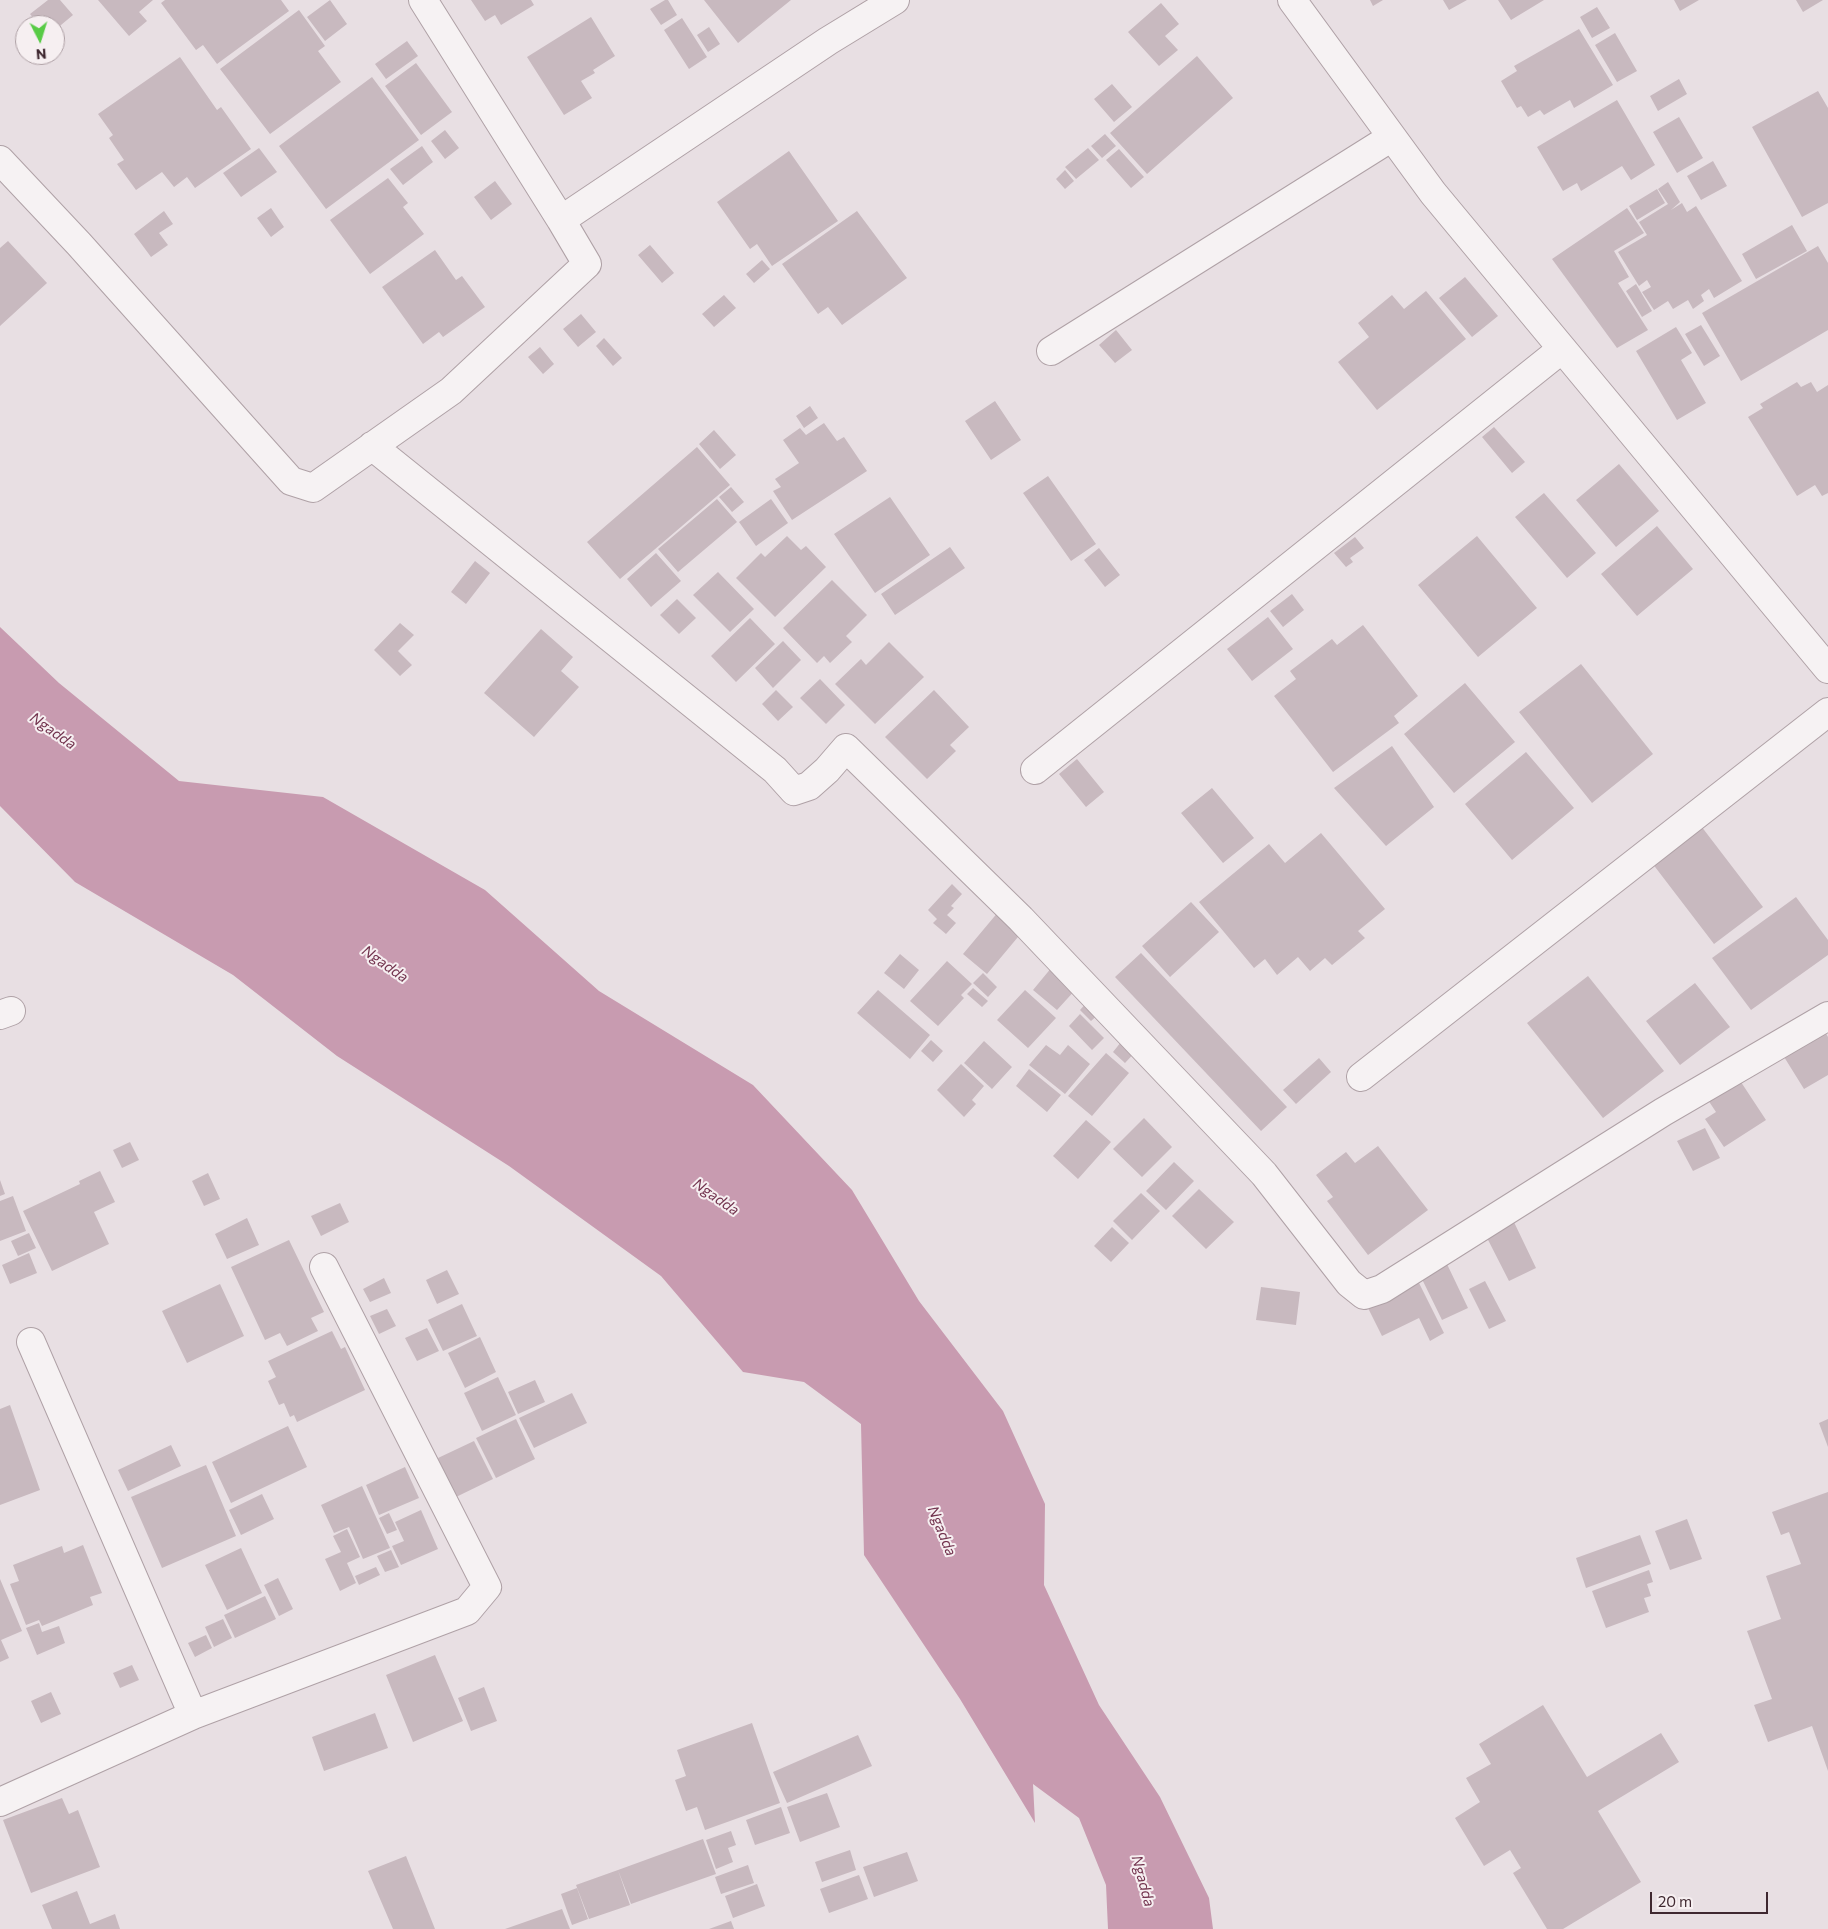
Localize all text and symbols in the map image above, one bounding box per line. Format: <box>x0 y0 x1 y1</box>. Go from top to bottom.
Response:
north arrow <box>15 15 65 65</box>
text: N <box>35 46 47 63</box>
water label: Ngadda <box>26 709 80 753</box>
water label: Ngadda <box>358 942 412 986</box>
water label: Ngadda <box>689 1175 743 1219</box>
water label: Ngadda <box>924 1503 960 1559</box>
water label: Ngadda <box>1128 1853 1158 1909</box>
scale bar <box>1653 1882 1770 1914</box>
text: 20 m <box>1658 1892 1692 1910</box>

